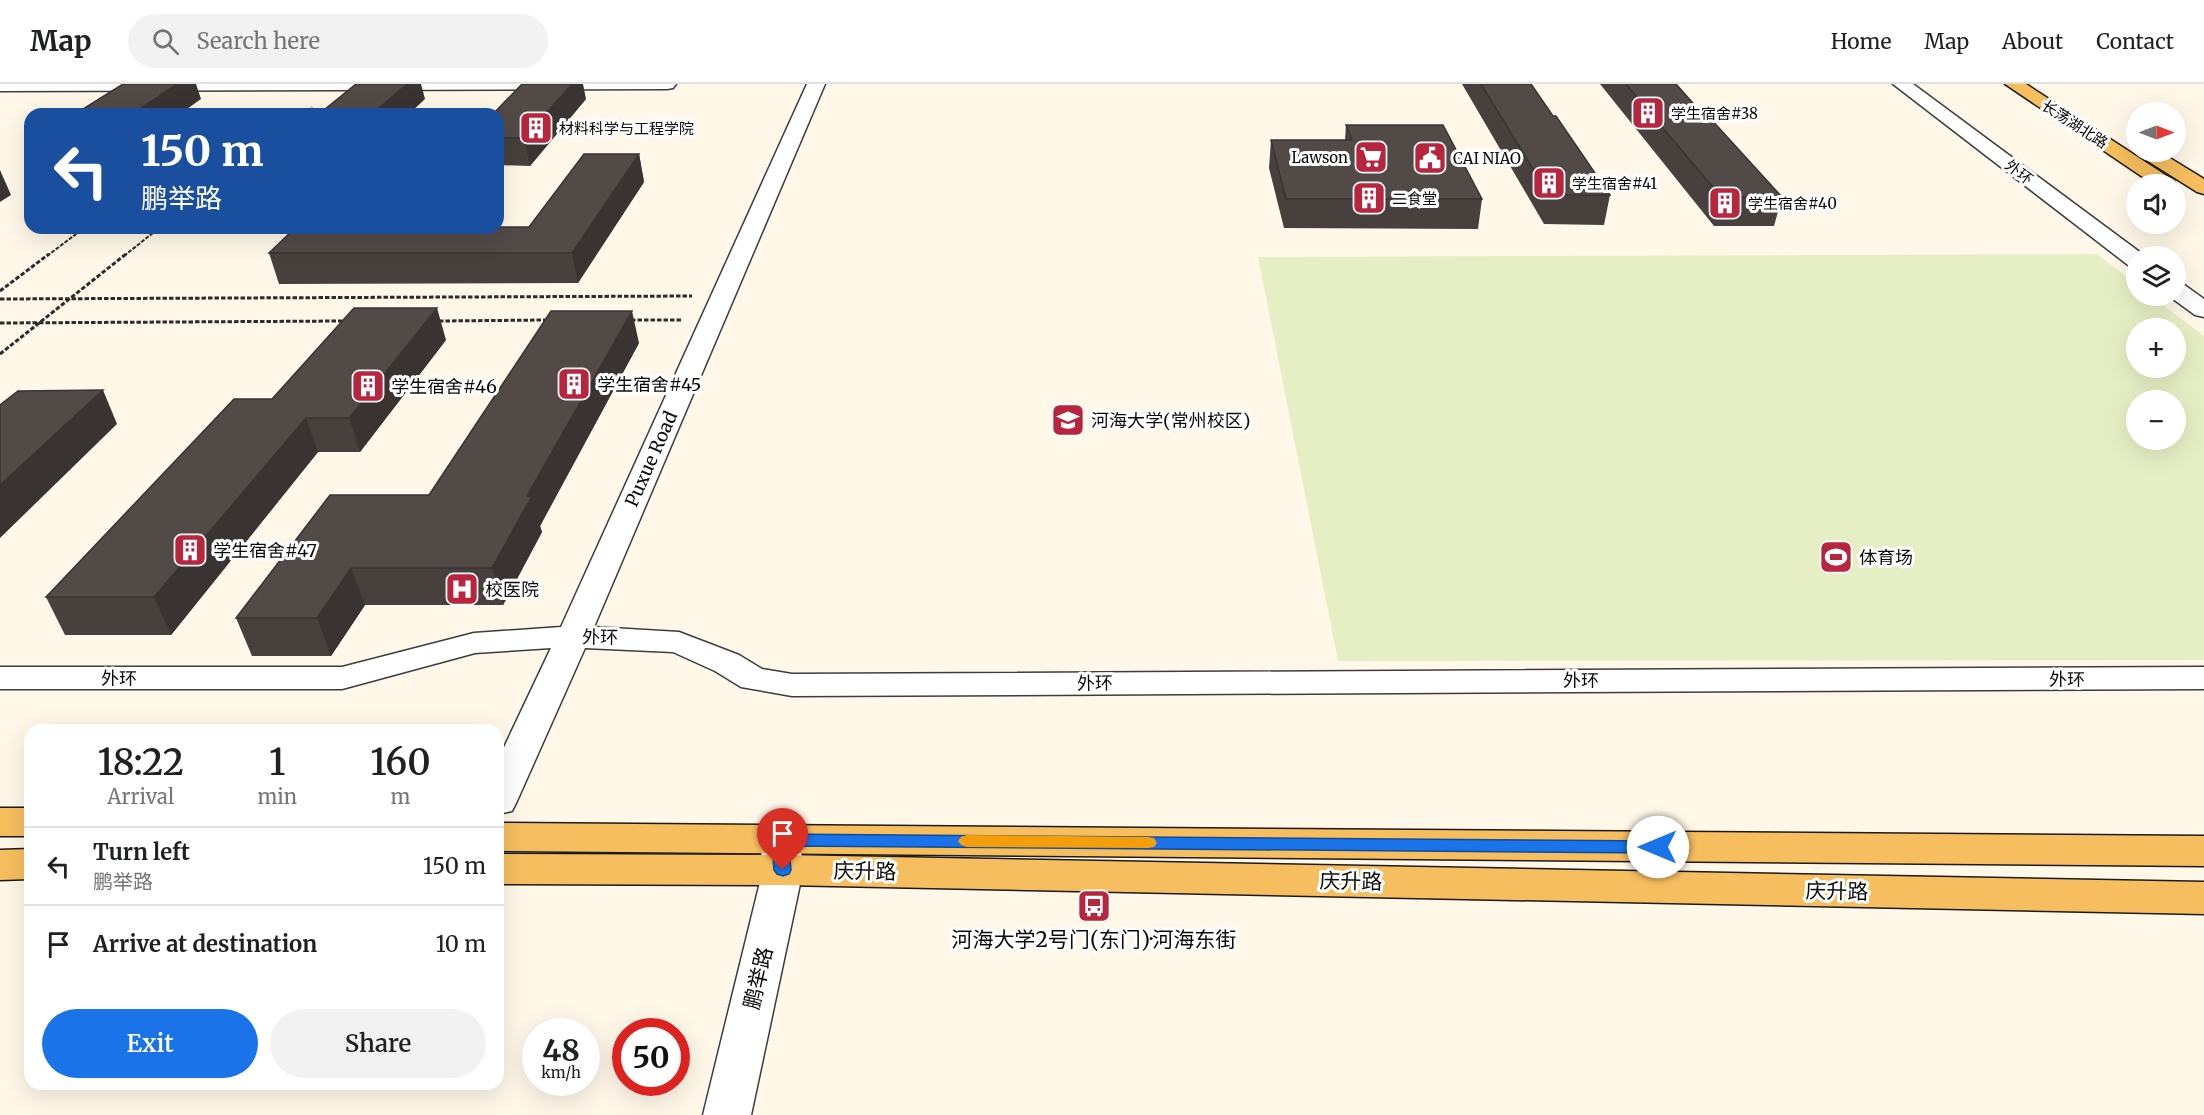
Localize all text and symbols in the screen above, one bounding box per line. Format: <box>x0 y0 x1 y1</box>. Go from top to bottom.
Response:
search box <box>128 14 548 68</box>
text: Map <box>30 23 92 59</box>
icon: search <box>149 25 182 58</box>
text: Search here <box>197 27 320 55</box>
text: Home <box>1831 28 1891 55</box>
text: Map <box>1924 28 1969 55</box>
text: About <box>2002 28 2063 55</box>
text: Contact <box>2096 28 2174 55</box>
building icon: 学生宿舍#38 <box>1630 95 1666 131</box>
street label: 长荡湖北路 <box>2038 96 2112 152</box>
north arrow <box>2126 102 2186 162</box>
map controls <box>2126 102 2186 450</box>
place label: 学生宿舍#38 <box>1671 104 1758 123</box>
building icon: 材料科学与工程学院 <box>518 110 554 146</box>
place label: 材料科学与工程学院 <box>559 119 694 138</box>
text: 150 m <box>141 125 263 177</box>
icon: left <box>42 132 120 210</box>
supermarket icon: Lawson <box>1353 139 1389 175</box>
public building icon: CAI NIAO <box>1412 140 1448 176</box>
place label: Lawson <box>1291 148 1348 167</box>
place label: CAI NIAO <box>1453 149 1521 168</box>
street label: 外环 <box>2001 155 2037 189</box>
building icon: 学生宿舍#41 <box>1531 165 1567 201</box>
place label: 学生宿舍#41 <box>1572 174 1657 193</box>
button: sound <box>2126 174 2186 234</box>
building icon: 二食堂 <box>1351 180 1387 216</box>
text: 鹏举路 <box>141 181 222 215</box>
building icon: 学生宿舍#40 <box>1707 185 1743 221</box>
place label: 二食堂 <box>1392 189 1437 208</box>
place label: 学生宿舍#40 <box>1748 194 1837 213</box>
button: layers <box>2126 246 2186 306</box>
button: + <box>2126 318 2186 378</box>
building icon: 学生宿舍#45 <box>556 366 592 402</box>
building icon: 学生宿舍#46 <box>350 368 386 404</box>
place label: 学生宿舍#45 <box>597 373 701 396</box>
place label: 学生宿舍#46 <box>391 375 497 398</box>
button: − <box>2126 390 2186 450</box>
school or university icon: 河海大学(常州校区) <box>1050 402 1086 438</box>
street label: Puxue Road <box>620 408 682 510</box>
place label: 河海大学(常州校区) <box>1091 409 1250 432</box>
building icon: 学生宿舍#47 <box>172 532 208 568</box>
place label: 学生宿舍#47 <box>213 539 317 562</box>
sports icon: 体育场 <box>1818 539 1854 575</box>
place label: 体育场 <box>1859 546 1913 569</box>
hospital icon: 校医院 <box>444 571 480 607</box>
place label: 校医院 <box>485 578 539 601</box>
street label: 外环 <box>582 625 618 649</box>
street label: 外环 <box>101 667 137 690</box>
street label: 外环 <box>2049 668 2085 691</box>
street label: 外环 <box>1563 669 1599 692</box>
street label: 外环 <box>1077 671 1113 695</box>
text: 18:22 <box>97 740 184 785</box>
text: 1 <box>269 740 285 785</box>
text: 160 <box>370 740 431 785</box>
text: Arrival <box>107 784 174 809</box>
text: min <box>257 784 297 809</box>
text: m <box>391 784 410 809</box>
pin <box>757 808 808 870</box>
position arrow <box>1626 815 1690 879</box>
icon: arrive <box>766 817 799 850</box>
text: Turn left <box>93 838 190 866</box>
icon: left <box>42 850 75 883</box>
text: 150 m <box>423 852 486 880</box>
street label: 庆升路 <box>833 857 897 885</box>
street label: 庆升路 <box>1319 867 1383 895</box>
text: 鹏举路 <box>93 869 153 894</box>
street label: 庆升路 <box>1805 877 1869 905</box>
bus stop icon: 河海大学2号门(东门)·河海东街 <box>1076 888 1112 924</box>
place label: 河海大学2号门(东门)·河海东街 <box>952 926 1236 953</box>
icon: arrive <box>42 928 75 961</box>
text: Arrive at destination <box>93 930 317 958</box>
text: 10 m <box>436 930 486 958</box>
street label: 鹏举路 <box>738 944 778 1012</box>
button: Exit <box>42 1009 258 1078</box>
button: Share <box>270 1009 486 1078</box>
speed limit sign: 50 <box>612 1018 690 1096</box>
text: 48 <box>542 1031 580 1069</box>
text: km/h <box>541 1063 581 1082</box>

